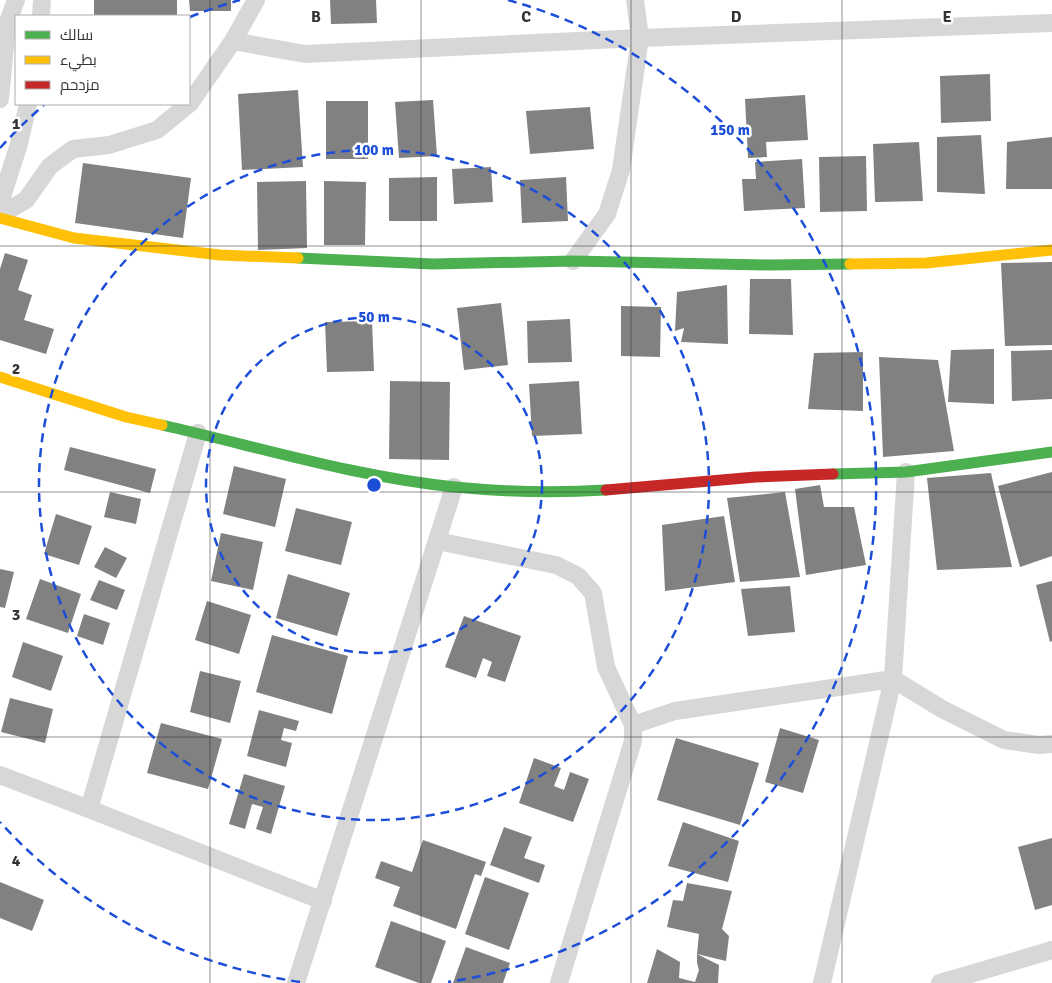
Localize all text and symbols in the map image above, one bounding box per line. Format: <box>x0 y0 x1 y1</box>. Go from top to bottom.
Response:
text: B <box>311 7 321 27</box>
text: C <box>521 7 531 27</box>
text: D <box>731 7 742 27</box>
text: E <box>942 7 952 27</box>
legend <box>15 15 190 105</box>
text: سالك <box>60 26 93 44</box>
text: بطيء <box>60 51 97 72</box>
text: مزدحم <box>60 76 100 95</box>
text: 1 <box>12 114 21 134</box>
text: 150 m <box>710 121 750 139</box>
text: 100 m <box>354 141 394 159</box>
text: 50 m <box>358 308 390 326</box>
text: 2 <box>12 359 20 379</box>
centre of rings <box>365 476 383 494</box>
text: 3 <box>12 605 20 625</box>
text: 4 <box>12 851 21 871</box>

